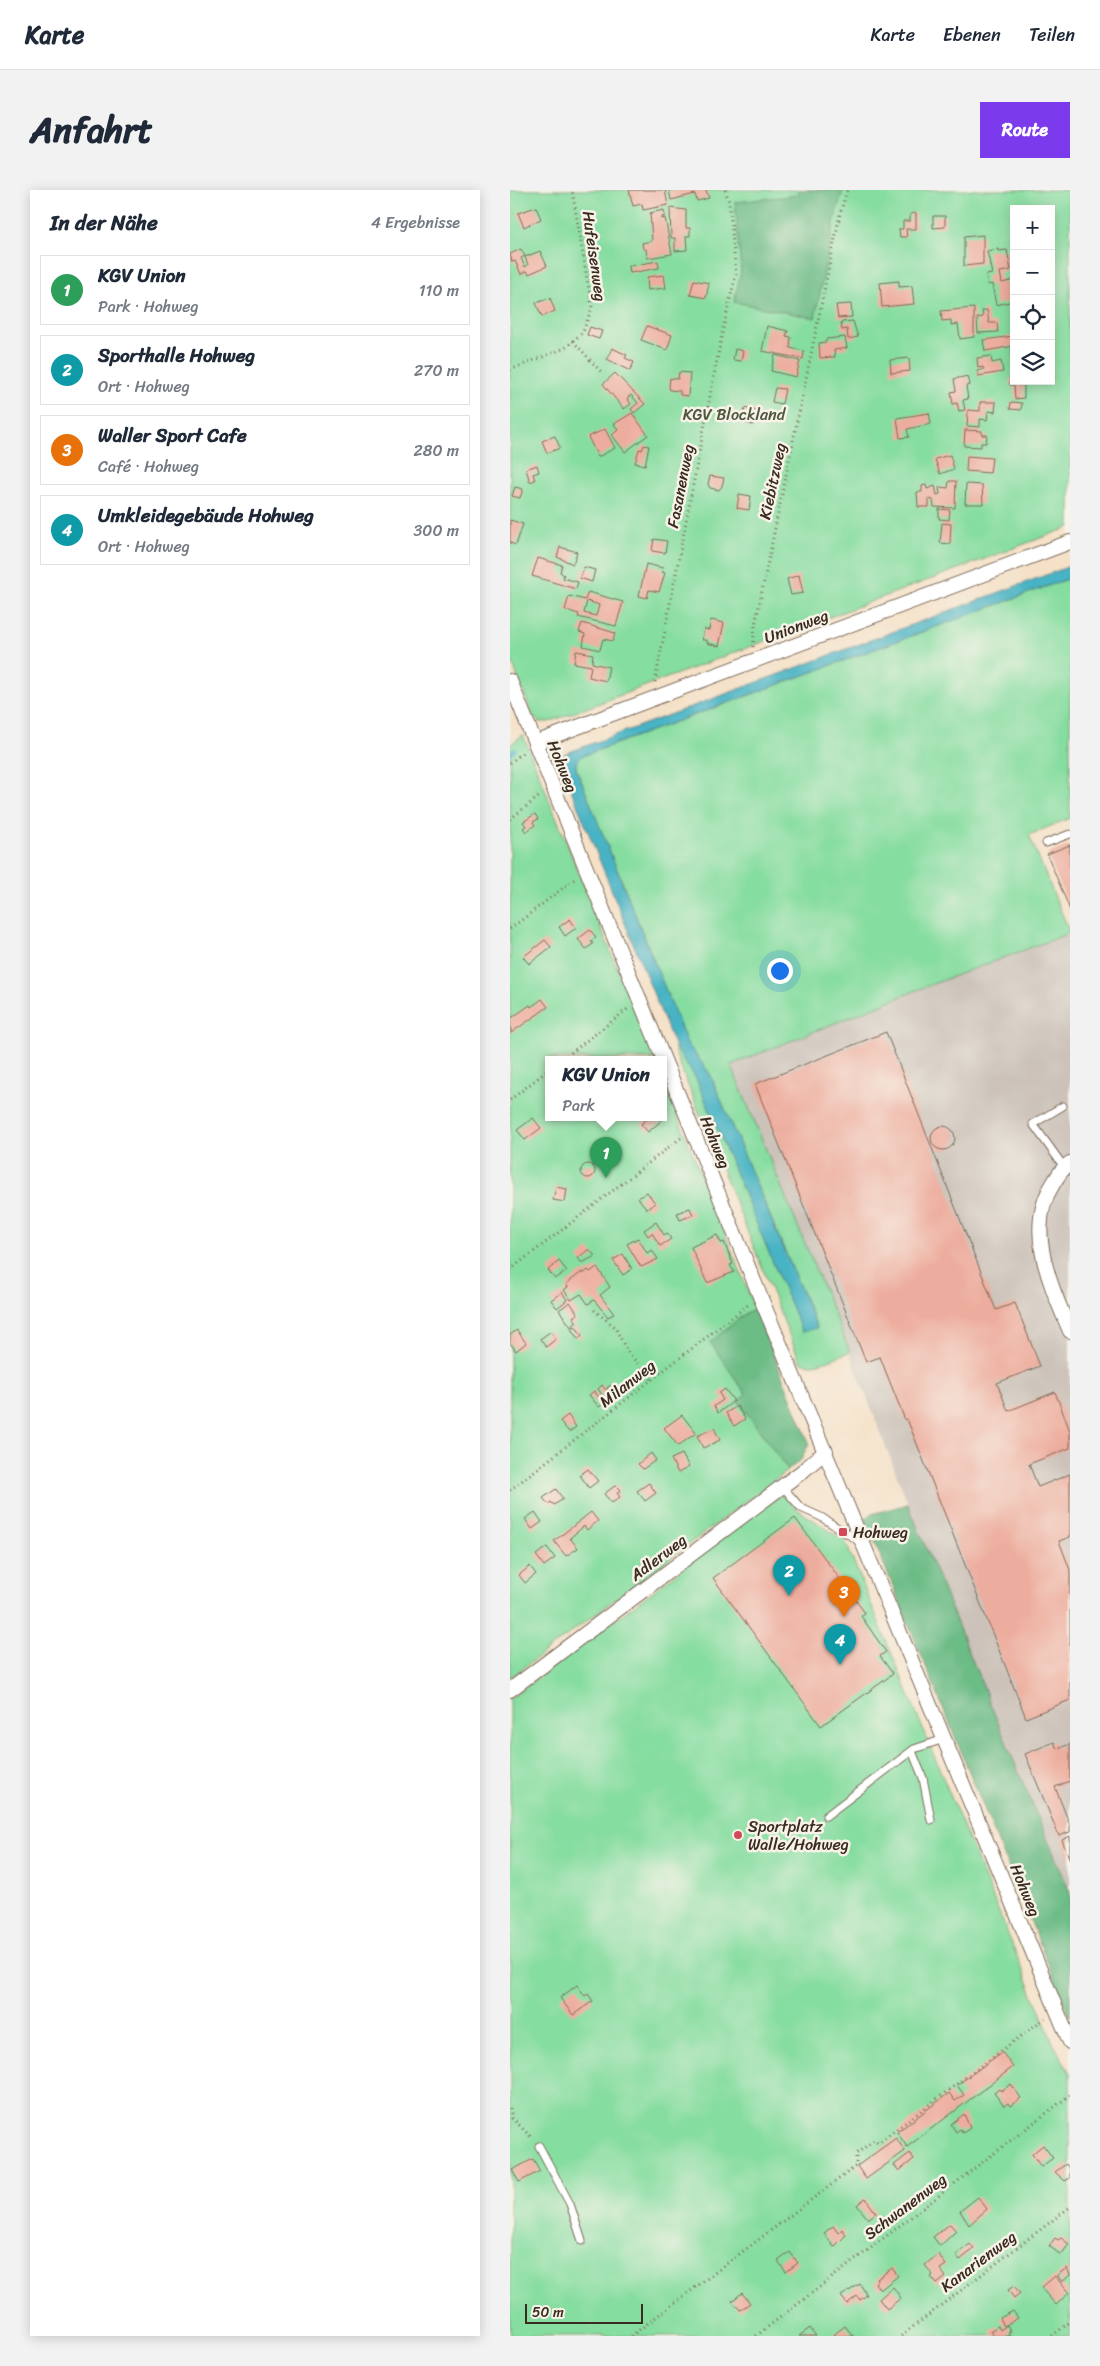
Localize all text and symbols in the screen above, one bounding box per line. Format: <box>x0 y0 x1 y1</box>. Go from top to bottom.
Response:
text: Karte <box>25 14 84 56</box>
text: Karte <box>871 19 915 51</box>
text: Ebenen <box>943 19 1001 51</box>
text: Teilen <box>1029 19 1075 51</box>
text: Anfahrt <box>30 99 153 161</box>
button: Route <box>980 102 1070 158</box>
text: In der Nähe <box>50 204 158 242</box>
map controls <box>1010 205 1055 385</box>
button: + <box>1010 205 1055 250</box>
text: 4 Ergebnisse <box>371 208 460 237</box>
street label: Hufeisenweg <box>574 209 615 303</box>
button: − <box>1010 250 1055 295</box>
text: KGV Union <box>98 259 186 292</box>
text: 1 <box>64 276 70 305</box>
text: 110 m <box>419 276 459 305</box>
text: Park · Hohweg <box>98 292 199 321</box>
button: locate <box>1010 295 1055 340</box>
text: Sporthalle Hohweg <box>98 339 255 372</box>
button: layers <box>1010 340 1055 385</box>
text: 2 <box>62 356 72 385</box>
text: 270 m <box>414 356 459 385</box>
text: Ort · Hohweg <box>98 372 190 401</box>
park label: KGV Blockland <box>683 400 787 429</box>
text: Waller Sport Cafe <box>98 419 247 452</box>
text: 3 <box>63 436 71 465</box>
text: 280 m <box>414 436 459 465</box>
street label: Kiebitzweg <box>750 440 795 522</box>
street label: Fasanenweg <box>658 442 703 530</box>
text: Café · Hohweg <box>98 452 199 481</box>
text: Umkleidegebäude Hohweg <box>98 499 314 532</box>
text: 4 <box>62 516 72 545</box>
text: 300 m <box>414 516 459 545</box>
text: Ort · Hohweg <box>98 532 190 561</box>
street label: Unionweg <box>760 601 833 652</box>
street label: Hohweg <box>539 735 586 797</box>
your location <box>767 958 793 984</box>
popup <box>545 1056 667 1121</box>
text: KGV Union <box>562 1058 650 1091</box>
text: Park <box>562 1091 595 1120</box>
street label: Hohweg <box>692 1111 739 1173</box>
pin: 1 <box>590 1137 622 1178</box>
street label: Milanweg <box>593 1352 662 1415</box>
place label: Hohweg <box>853 1518 908 1547</box>
street label: Adlerweg <box>623 1526 693 1589</box>
marker: Hohweg <box>837 1526 849 1538</box>
pin: 2 <box>773 1555 805 1596</box>
pin: 3 <box>828 1576 860 1617</box>
pin: 4 <box>824 1624 856 1665</box>
place label: Sportplatz Walle/Hohweg <box>748 1812 849 1859</box>
marker: Sportplatz Walle/Hohweg <box>732 1829 744 1841</box>
street label: Hohweg <box>1002 1859 1049 1921</box>
street label: Schwanenweg <box>858 2165 953 2247</box>
street label: Kanarienweg <box>934 2223 1023 2300</box>
text: 50 m <box>532 2300 564 2325</box>
scale bar <box>525 2301 642 2324</box>

